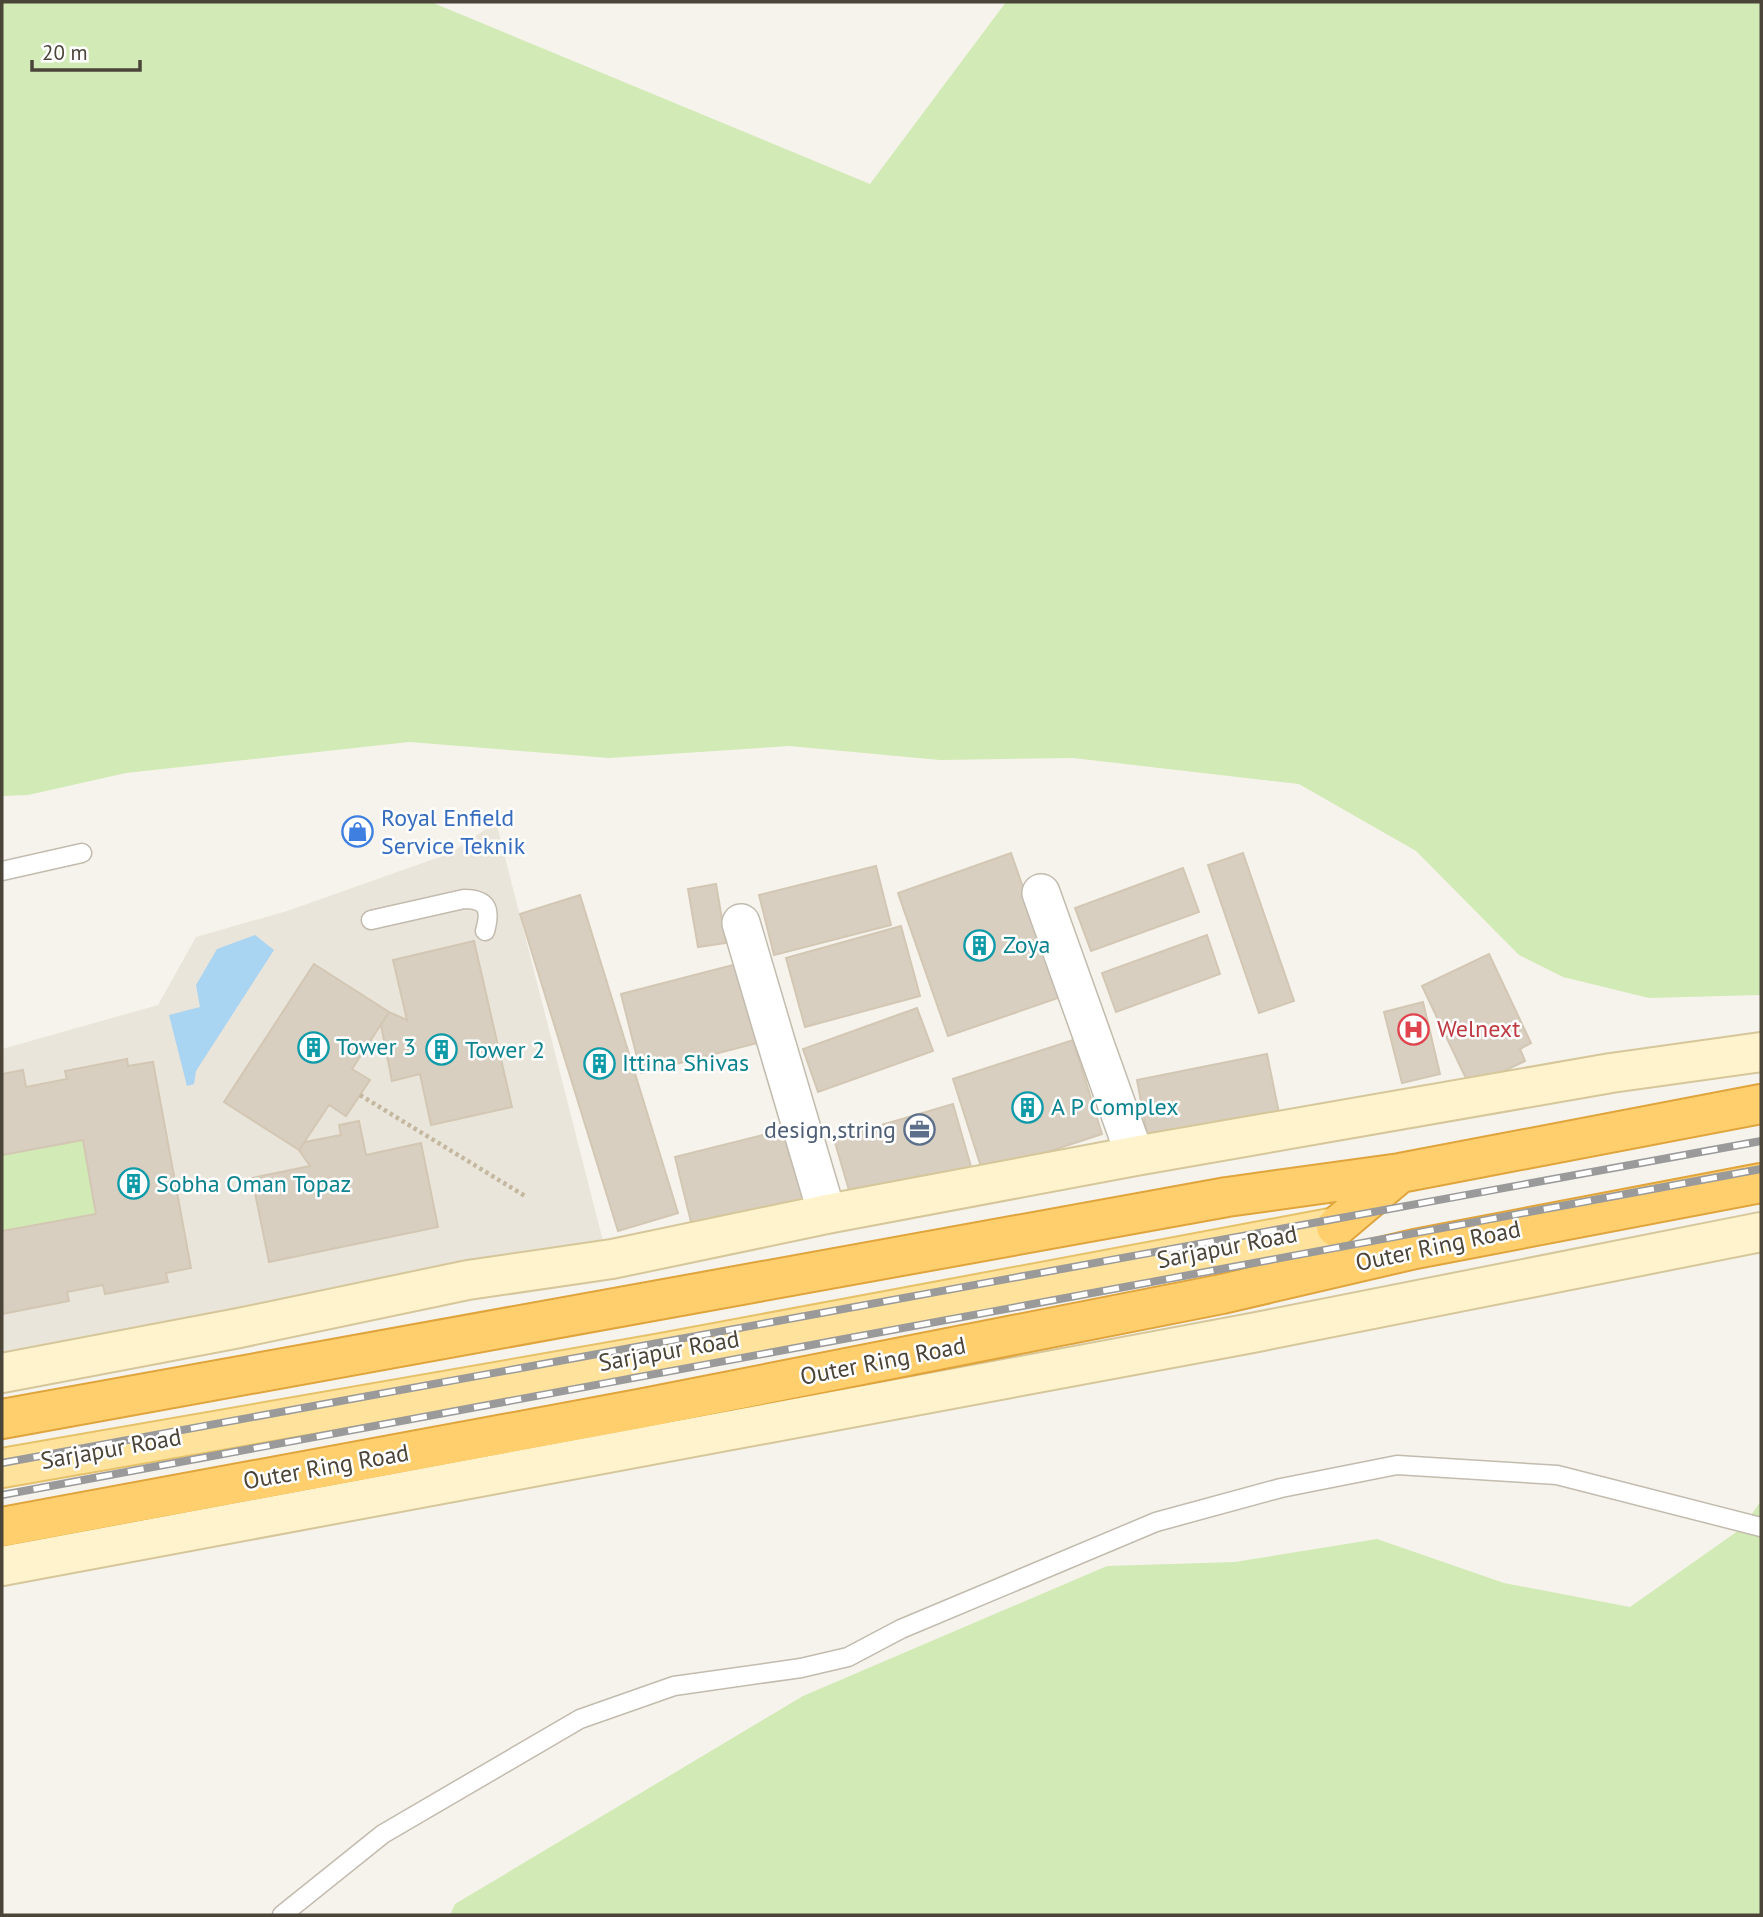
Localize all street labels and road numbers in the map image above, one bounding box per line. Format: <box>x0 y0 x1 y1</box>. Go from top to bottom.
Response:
street label: Outer Ring Road <box>1353 1213 1523 1278</box>
street label: Sarjapur Road <box>1154 1218 1300 1275</box>
street label: Sarjapur Road <box>596 1323 742 1378</box>
street label: Outer Ring Road <box>798 1329 968 1392</box>
street label: Sarjapur Road <box>38 1421 184 1476</box>
street label: Outer Ring Road <box>241 1437 411 1496</box>

